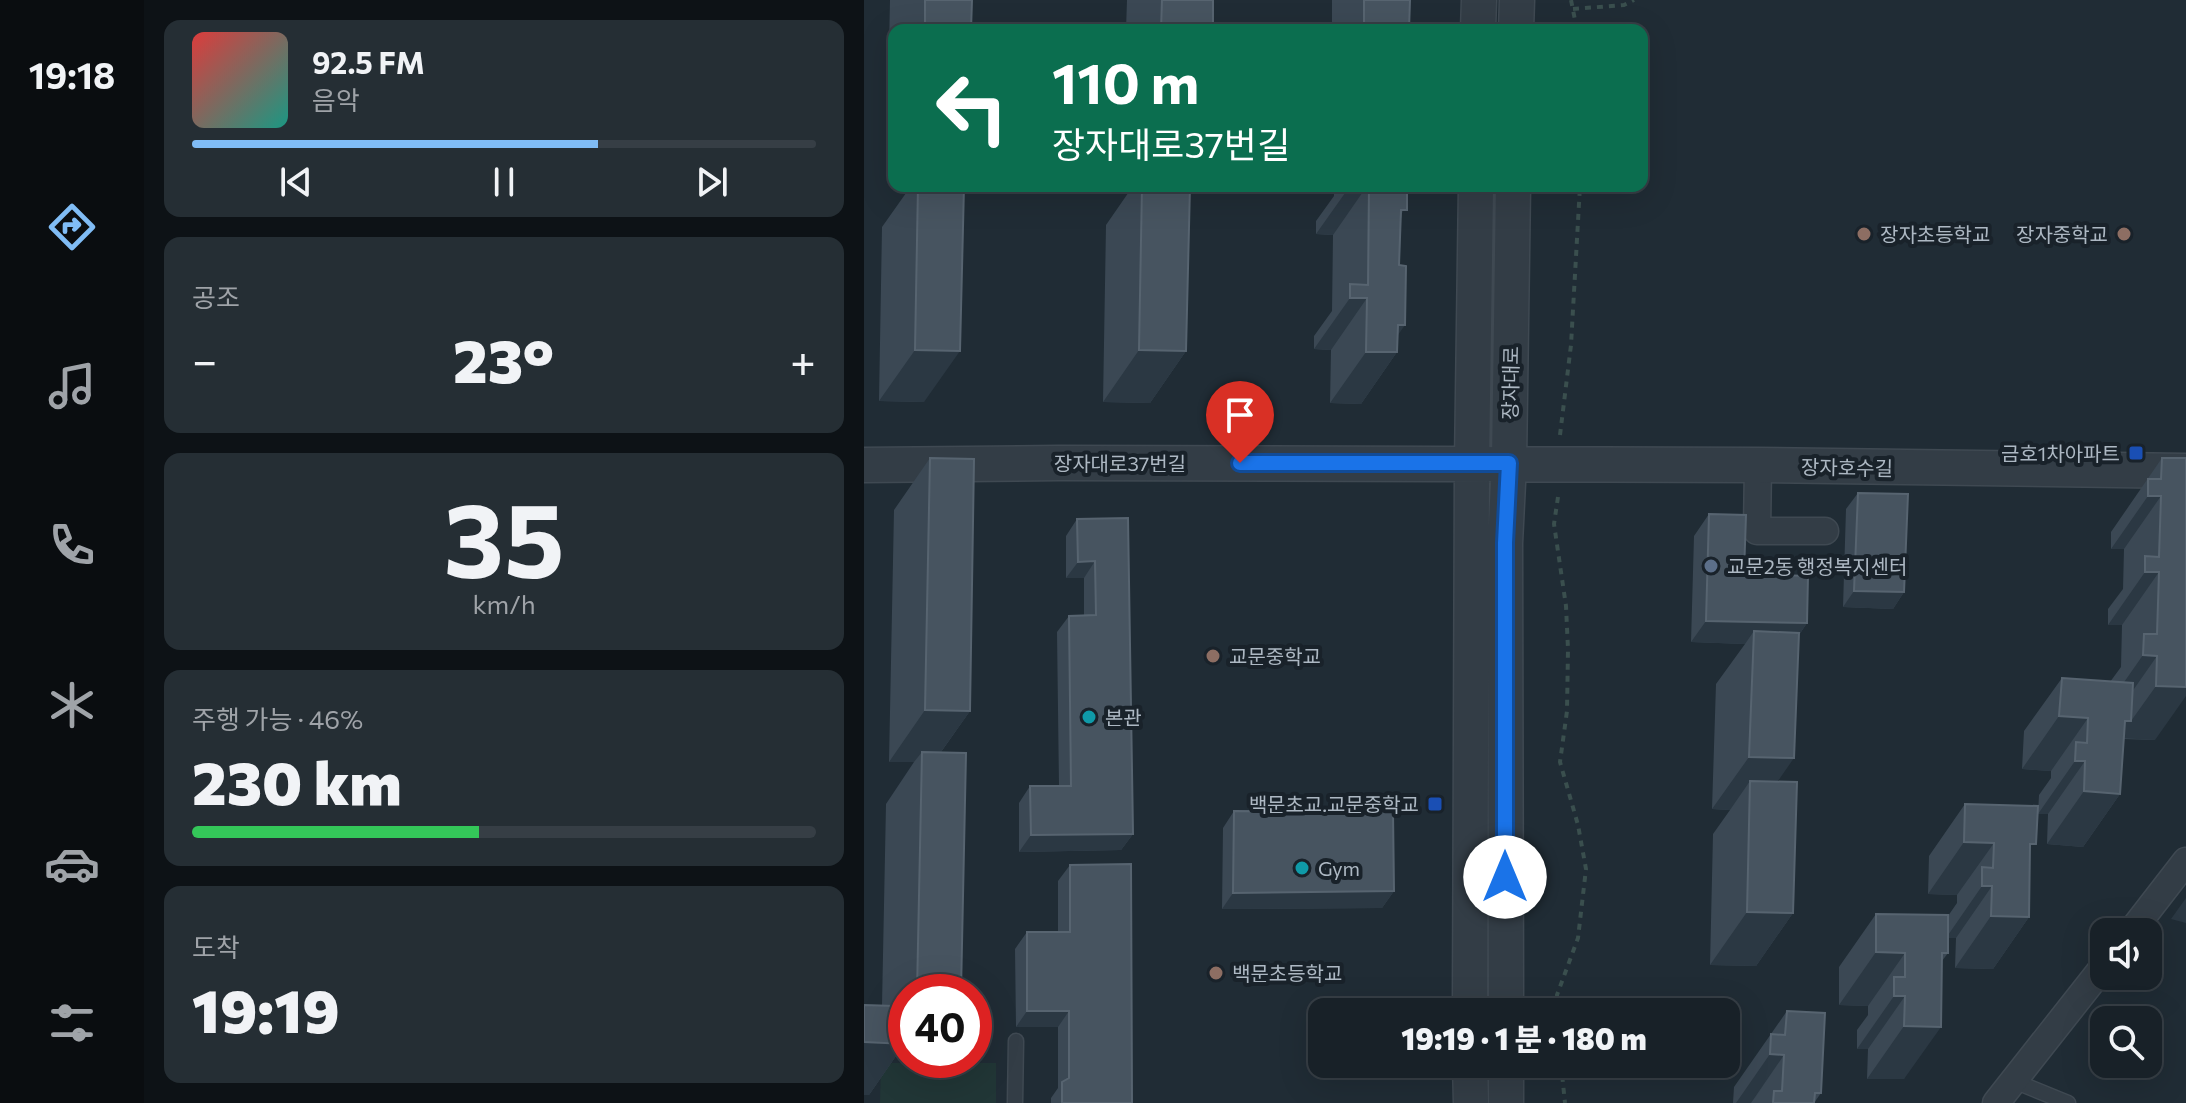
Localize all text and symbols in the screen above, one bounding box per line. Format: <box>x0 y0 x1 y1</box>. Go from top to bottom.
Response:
text: 92.5 FM <box>312 43 425 80</box>
text: 110 m <box>1052 47 1199 116</box>
text: 19:18 <box>29 52 115 96</box>
icon: left <box>920 56 1024 160</box>
text: 음악 <box>312 84 360 115</box>
text: 장자대로37번길 <box>1052 121 1290 165</box>
icon: previous <box>274 160 318 204</box>
icon: pause <box>482 160 526 204</box>
icon: next <box>690 160 734 204</box>
icon: directions <box>44 199 100 255</box>
place label: 장자초등학교 <box>1880 222 1990 246</box>
place label: 장자중학교 <box>2016 222 2108 246</box>
marker: 장자초등학교 <box>1855 225 1873 243</box>
marker: 장자중학교 <box>2115 225 2133 243</box>
text: 공조 <box>192 281 240 312</box>
text: 23° <box>453 322 554 395</box>
text: − <box>192 332 217 386</box>
text: + <box>790 332 816 386</box>
street label: 장자대로 <box>1497 346 1523 420</box>
icon: music <box>44 358 100 414</box>
pin <box>1206 381 1274 463</box>
icon: arrive <box>1218 393 1262 437</box>
place label: 금호1차아파트 <box>2001 441 2120 465</box>
marker: 금호1차아파트 <box>2127 444 2145 462</box>
street label: 장자대로37번길 <box>1054 451 1186 475</box>
street label: 장자호수길 <box>1801 454 1893 480</box>
text: 35 <box>443 472 565 599</box>
icon: phone <box>44 517 100 573</box>
place label: 교문2동 행정복지센터 <box>1727 554 1908 578</box>
marker: 교문2동 행정복지센터 <box>1702 557 1720 575</box>
text: km/h <box>472 588 536 619</box>
place label: 교문중학교 <box>1229 644 1321 668</box>
marker: 교문중학교 <box>1204 647 1222 665</box>
icon: climate <box>44 677 100 733</box>
text: 주행 가능 · 46% <box>192 703 363 734</box>
place label: 본관 <box>1105 705 1142 729</box>
marker: 본관 <box>1080 708 1098 726</box>
text: 230 km <box>192 744 402 817</box>
place label: 백문초교.교문중학교 <box>1249 792 1419 816</box>
marker: 백문초교.교문중학교 <box>1426 795 1444 813</box>
position arrow <box>1463 835 1547 919</box>
icon: car <box>44 836 100 892</box>
place label: Gym <box>1318 856 1360 880</box>
marker: Gym <box>1293 859 1311 877</box>
map controls <box>2090 918 2162 1078</box>
button: sound <box>2090 918 2162 990</box>
text: 도착 <box>192 931 240 962</box>
place label: 백문초등학교 <box>1232 961 1342 985</box>
marker: 백문초등학교 <box>1207 964 1225 982</box>
text: 19:19 <box>192 972 339 1045</box>
speed limit sign: 40 <box>888 974 992 1078</box>
icon: filters <box>44 995 100 1051</box>
button: search <box>2090 1006 2162 1078</box>
text: 19:19 · 1 분 · 180 m <box>1401 1019 1647 1056</box>

